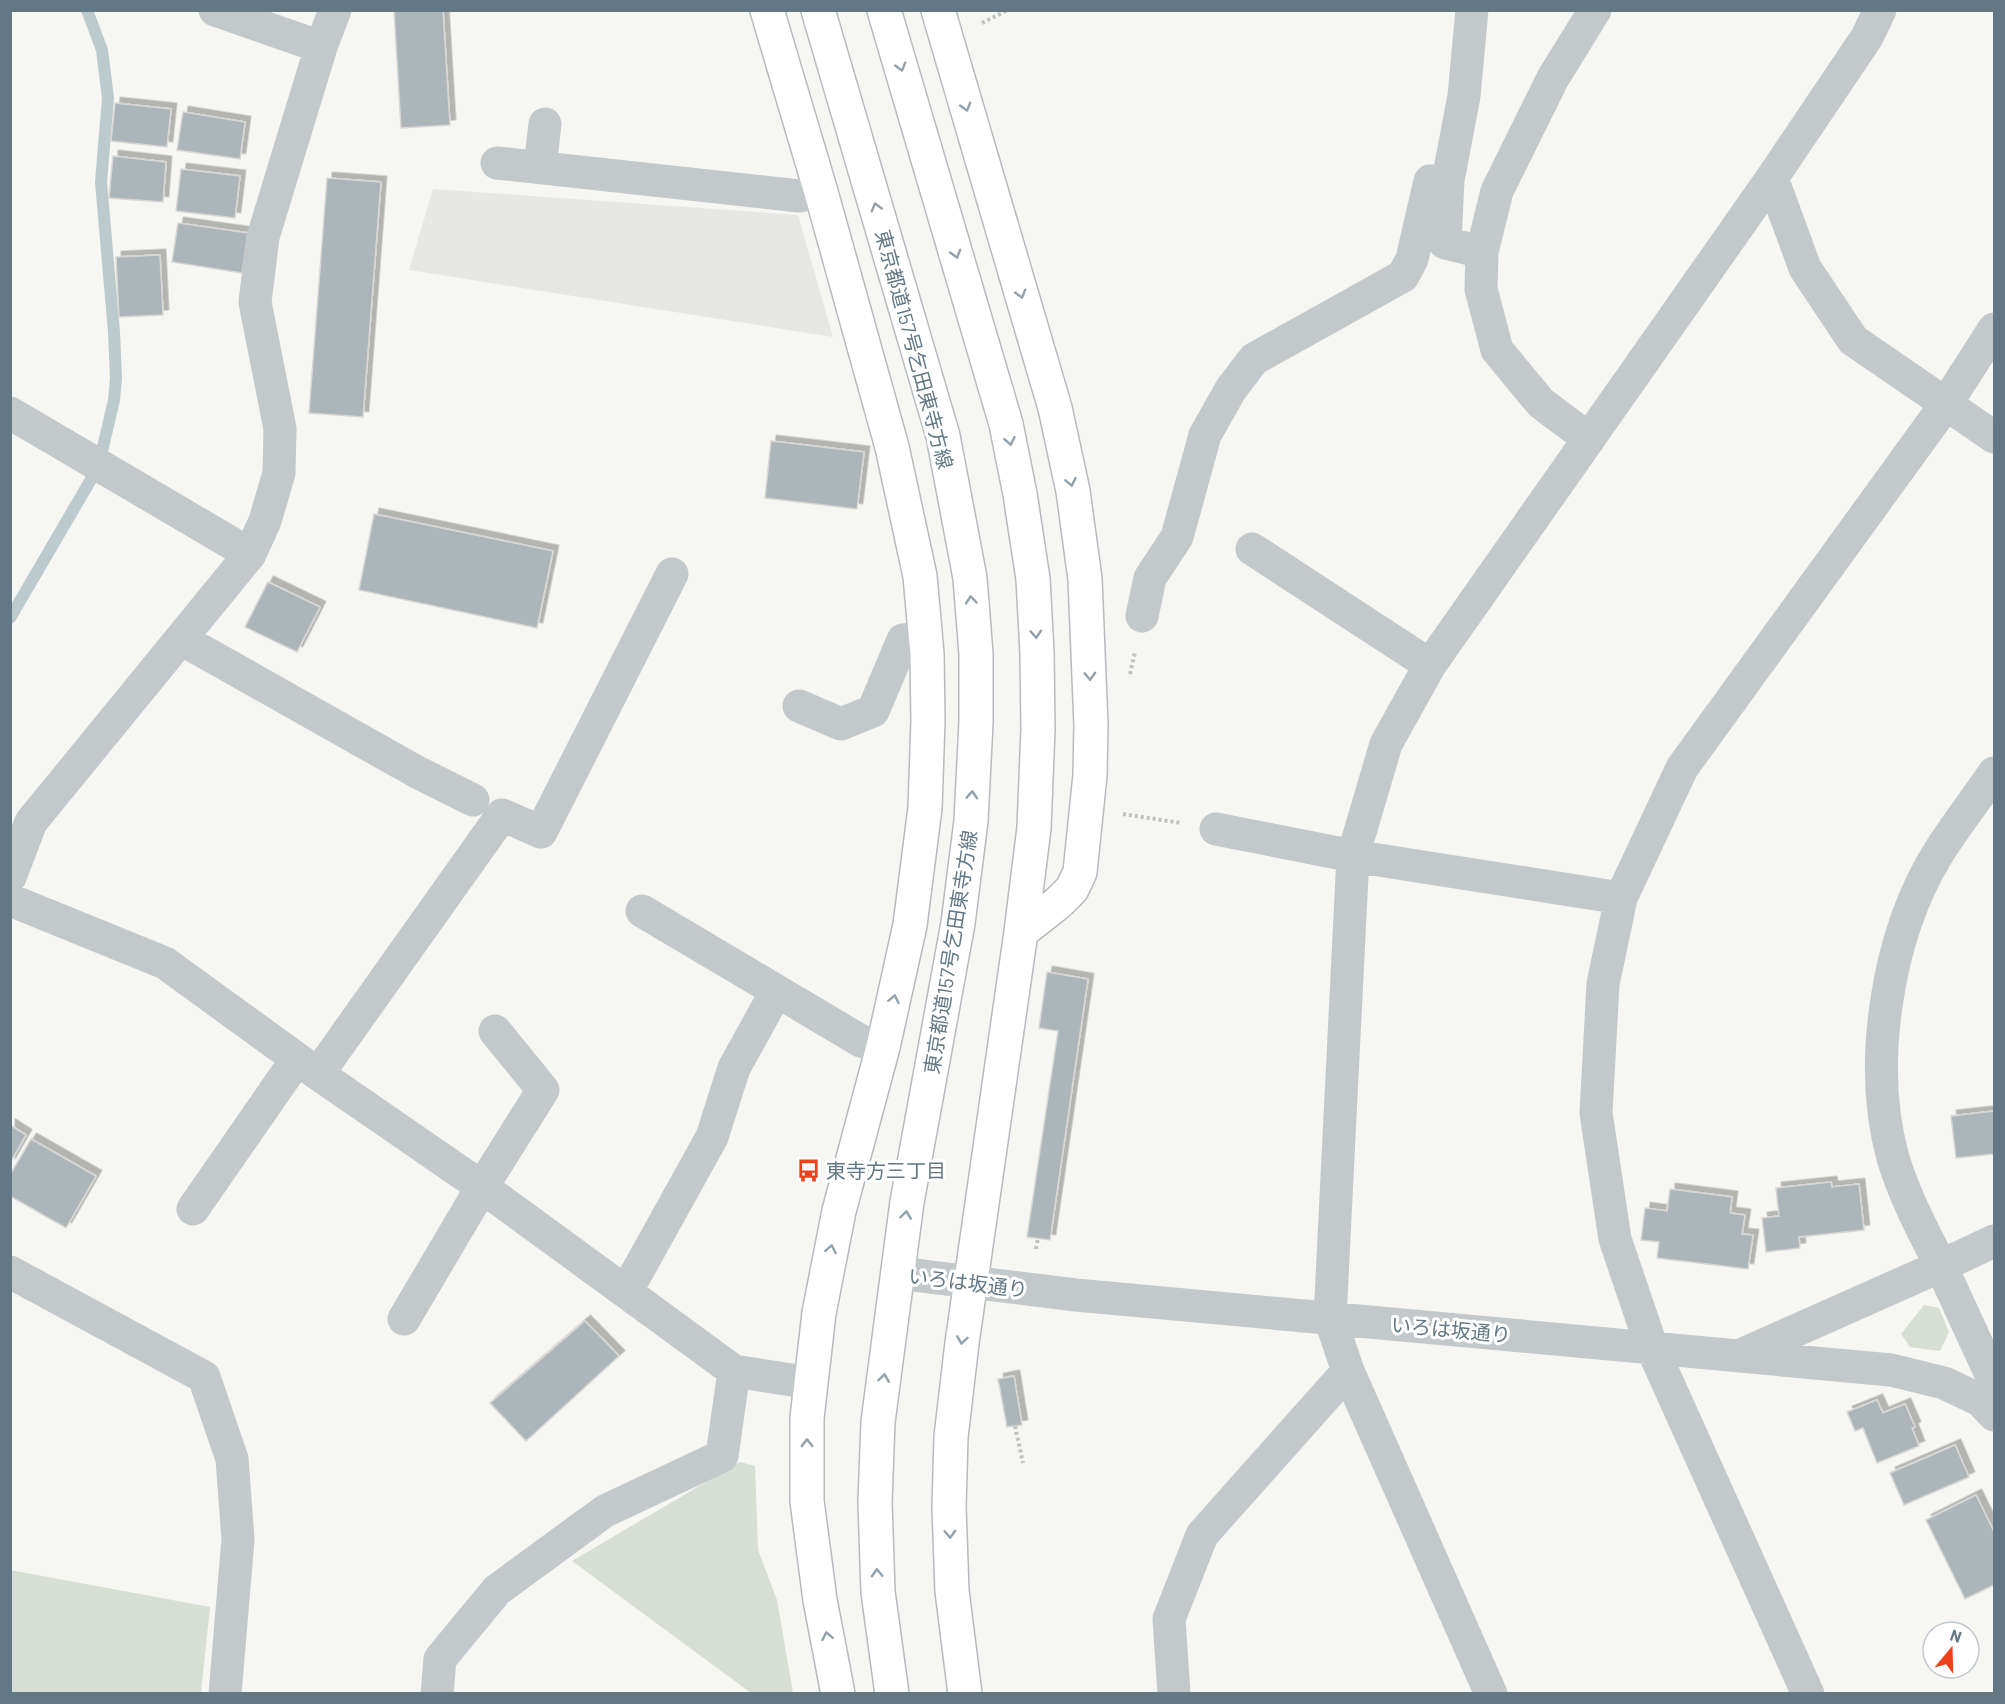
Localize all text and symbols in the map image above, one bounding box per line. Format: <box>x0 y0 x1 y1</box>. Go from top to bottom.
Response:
one-way arrow <box>893 62 906 72</box>
one-way arrow <box>959 101 971 112</box>
one-way arrow <box>871 202 883 213</box>
street label: 東京都道157号乞田東寺方線 <box>871 227 959 471</box>
one-way arrow <box>949 248 961 259</box>
one-way arrow <box>1014 288 1026 299</box>
one-way arrow <box>1003 436 1016 446</box>
one-way arrow <box>1064 477 1077 487</box>
one-way arrow <box>965 595 978 604</box>
one-way arrow <box>1029 629 1042 638</box>
one-way arrow <box>1083 672 1096 681</box>
one-way arrow <box>965 790 978 799</box>
street label: 東京都道157号乞田東寺方線 <box>919 828 981 1076</box>
one-way arrow <box>887 994 900 1004</box>
bus stop icon: 東寺方三丁目 <box>795 1157 821 1183</box>
place label: 東寺方三丁目 <box>826 1158 946 1182</box>
one-way arrow <box>899 1211 911 1220</box>
one-way arrow <box>824 1245 837 1255</box>
street label: いろは坂通り <box>907 1263 1029 1301</box>
street label: いろは坂通り <box>1390 1312 1512 1346</box>
one-way arrow <box>957 1335 969 1345</box>
one-way arrow <box>877 1374 889 1383</box>
one-way arrow <box>801 1438 813 1447</box>
one-way arrow <box>943 1530 956 1539</box>
one-way arrow <box>871 1568 884 1577</box>
north arrow <box>1921 1620 1981 1680</box>
text: N <box>1948 1625 1964 1646</box>
one-way arrow <box>821 1631 834 1641</box>

